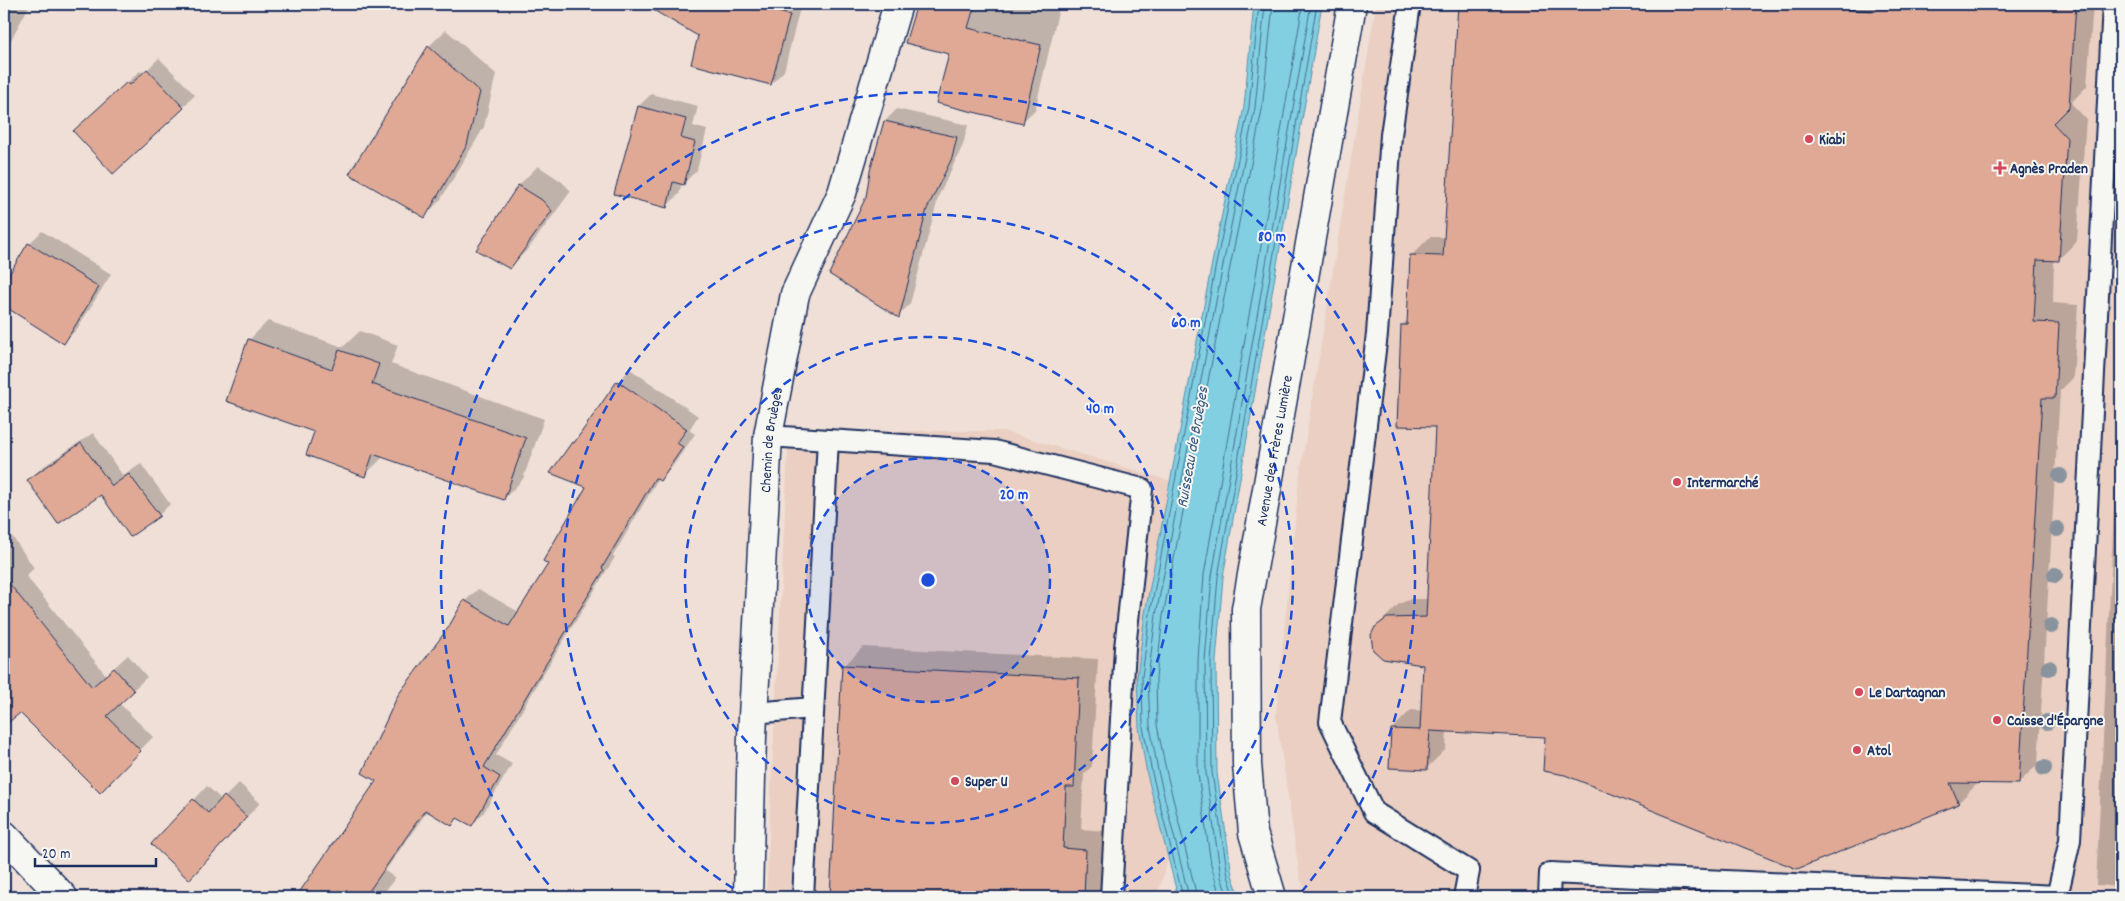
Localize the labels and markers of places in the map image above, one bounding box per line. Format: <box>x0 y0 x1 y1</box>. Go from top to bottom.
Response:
place label: Kiabi <box>1819 130 1845 152</box>
marker: Kiabi <box>1803 133 1815 145</box>
place label: Agnès Praden <box>2010 159 2088 181</box>
marker: Agnès Praden <box>1994 162 2006 174</box>
place label: Intermarché <box>1687 473 1759 495</box>
marker: Intermarché <box>1671 476 1683 488</box>
centre of rings <box>919 571 937 589</box>
place label: Le Dartagnan <box>1869 683 1946 705</box>
marker: Le Dartagnan <box>1853 686 1865 698</box>
place label: Caisse d'Épargne <box>2007 711 2104 733</box>
marker: Caisse d'Épargne <box>1991 714 2003 726</box>
place label: Atol <box>1867 741 1891 763</box>
marker: Atol <box>1851 744 1863 756</box>
place label: Super U <box>965 772 1008 794</box>
marker: Super U <box>949 775 961 787</box>

